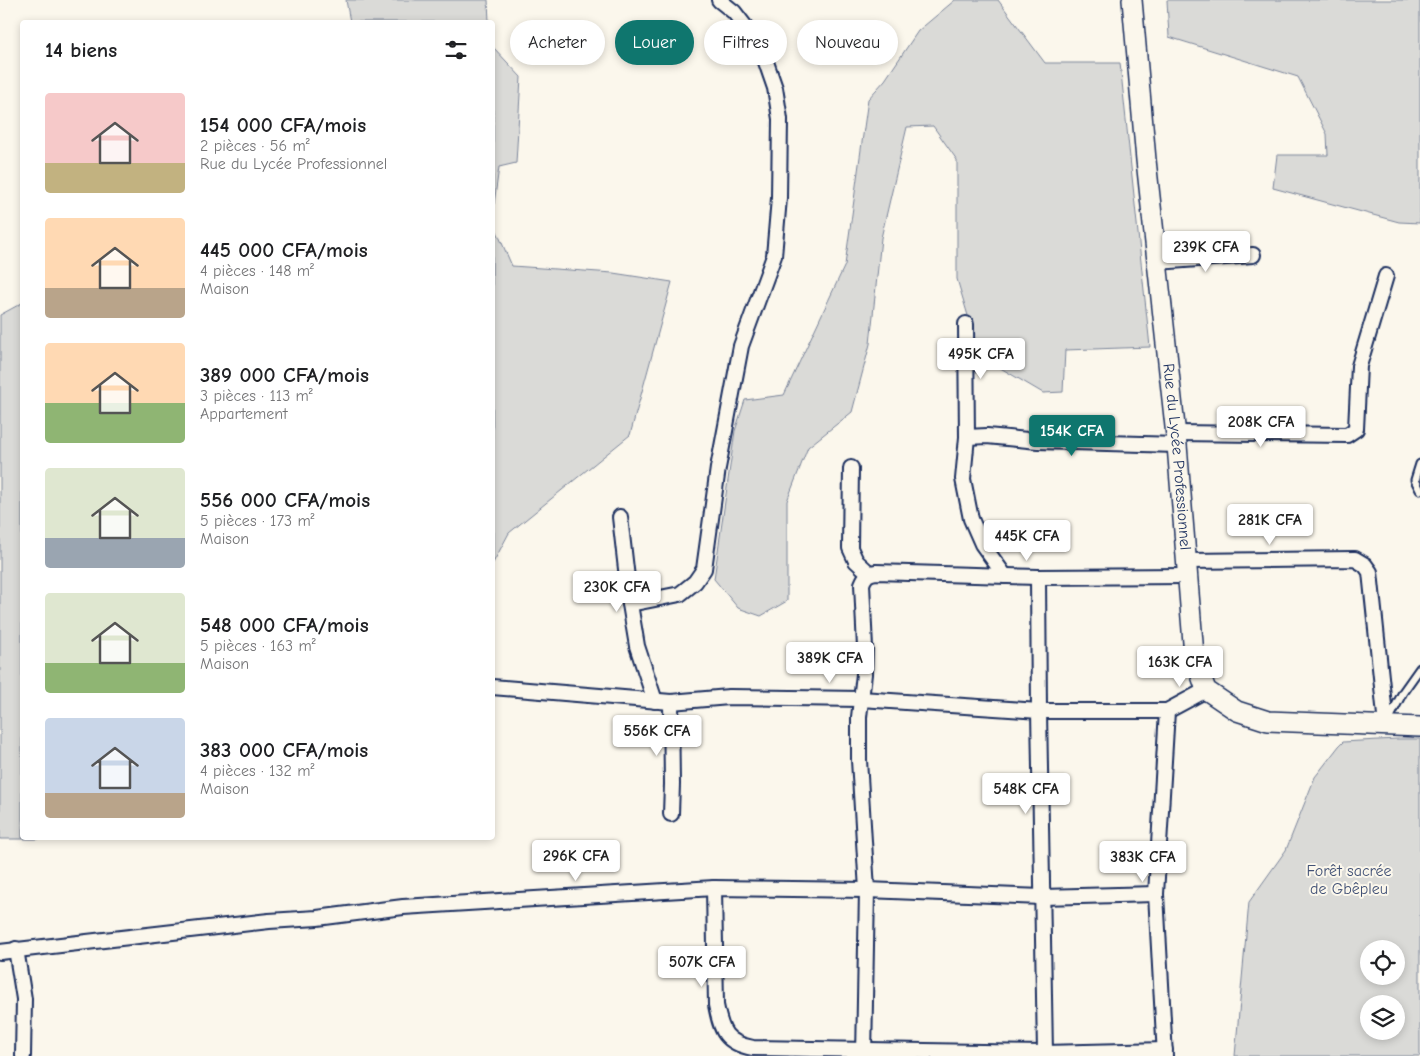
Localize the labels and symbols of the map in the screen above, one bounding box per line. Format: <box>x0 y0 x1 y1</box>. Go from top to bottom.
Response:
pin: 239K CFA <box>1154 230 1258 273</box>
pin: 495K CFA <box>929 338 1033 380</box>
street label: Rue du Lycée Professionnel <box>1159 362 1194 551</box>
pin: 208K CFA <box>1209 406 1313 448</box>
pin: 154K CFA <box>1020 414 1124 457</box>
pin: 281K CFA <box>1218 504 1322 546</box>
pin: 445K CFA <box>975 520 1079 562</box>
pin: 230K CFA <box>565 570 669 613</box>
pin: 389K CFA <box>778 642 882 684</box>
pin: 163K CFA <box>1128 646 1232 688</box>
pin: 556K CFA <box>605 714 709 757</box>
pin: 548K CFA <box>974 772 1078 815</box>
pin: 296K CFA <box>524 840 628 882</box>
pin: 383K CFA <box>1091 840 1195 883</box>
park label: Forêt sacrée de Gbêpleu <box>1306 862 1392 898</box>
pin: 507K CFA <box>650 946 754 988</box>

